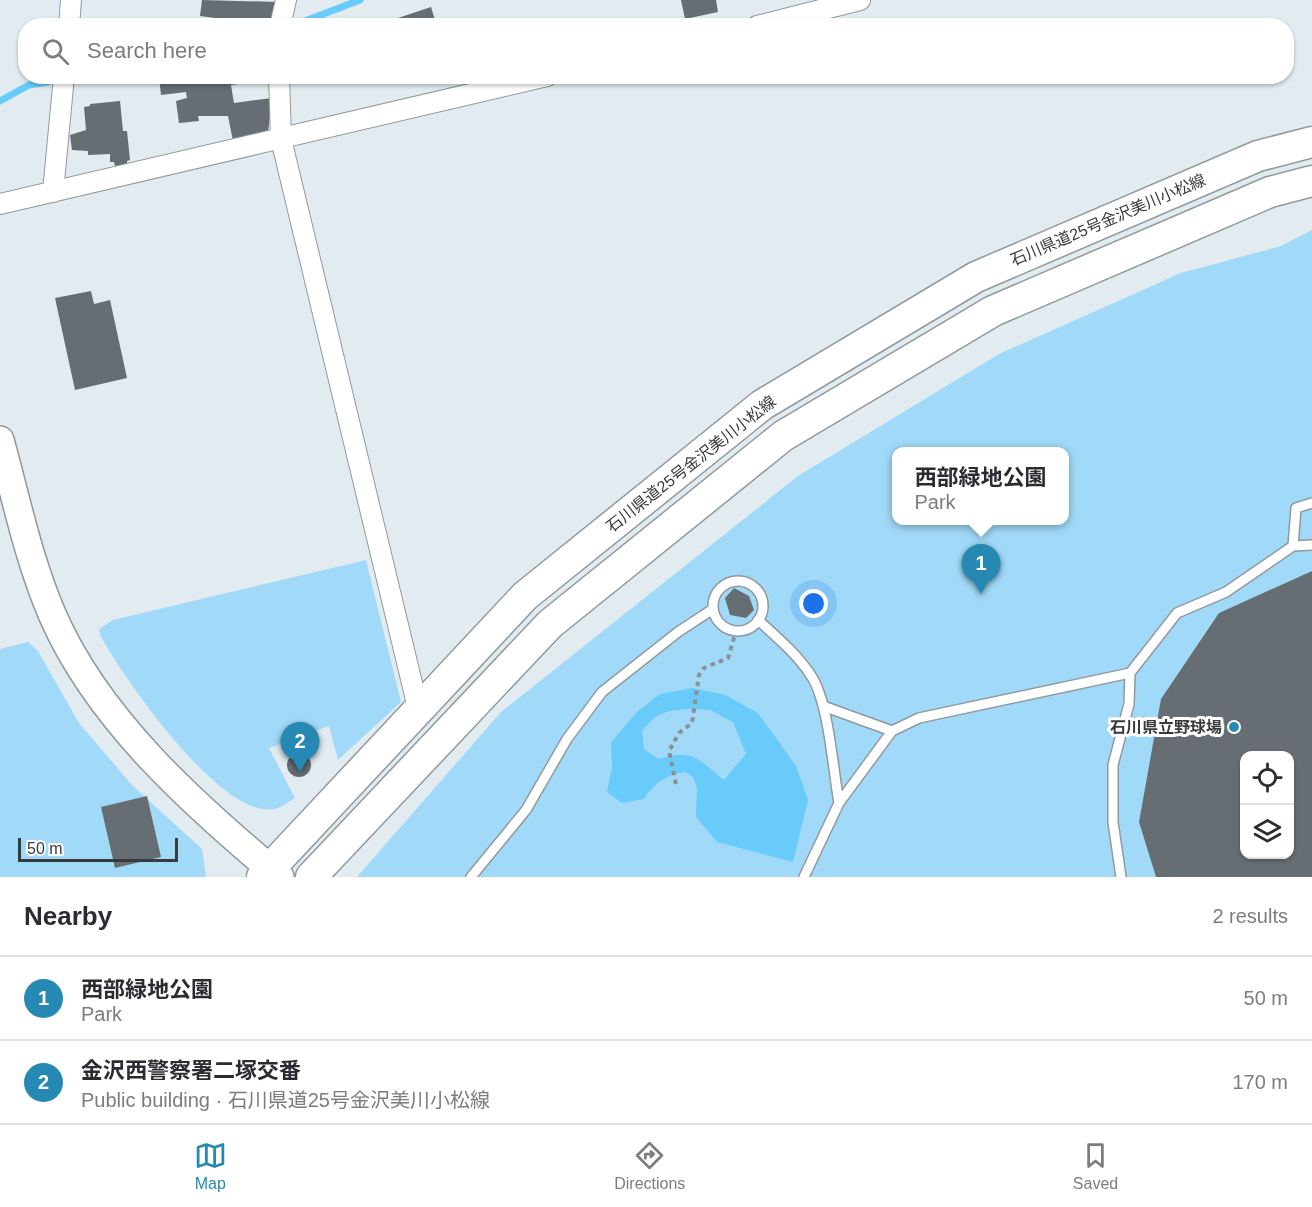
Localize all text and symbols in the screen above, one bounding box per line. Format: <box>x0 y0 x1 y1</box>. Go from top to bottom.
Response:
search box <box>18 18 1294 84</box>
icon: search <box>39 35 72 68</box>
text: Search here <box>87 38 207 63</box>
street label: 石川県道25号金沢美川小松線 <box>1008 171 1208 269</box>
street label: 石川県道25号金沢美川小松線 <box>603 393 779 535</box>
popup <box>892 447 1069 525</box>
text: 西部緑地公園 <box>914 465 1047 490</box>
text: Park <box>914 491 956 513</box>
pin: 1 <box>962 544 1000 594</box>
your location <box>799 589 828 618</box>
place label: 石川県立野球場 <box>1110 719 1222 736</box>
marker: 石川県立野球場 <box>1227 720 1241 734</box>
pin: 2 <box>280 722 320 772</box>
map controls <box>1240 751 1294 859</box>
button: locate <box>1240 751 1294 805</box>
button: layers <box>1240 805 1294 859</box>
scale bar <box>18 835 178 862</box>
text: 50 m <box>27 840 63 857</box>
text: Nearby <box>24 901 112 931</box>
text: 2 results <box>1212 905 1288 927</box>
text: 西部緑地公園 <box>81 977 213 1002</box>
text: 1 <box>38 987 49 1009</box>
text: 50 m <box>1244 987 1288 1009</box>
text: Park <box>81 1003 122 1025</box>
text: 金沢西警察署二塚交番 <box>81 1058 301 1083</box>
text: 2 <box>38 1071 49 1093</box>
text: 170 m <box>1232 1071 1288 1093</box>
text: Public building · 石川県道25号金沢美川小松線 <box>81 1089 490 1111</box>
tab: Map <box>194 1139 227 1193</box>
tab: Directions <box>614 1139 685 1193</box>
tab: Saved <box>1073 1139 1118 1193</box>

